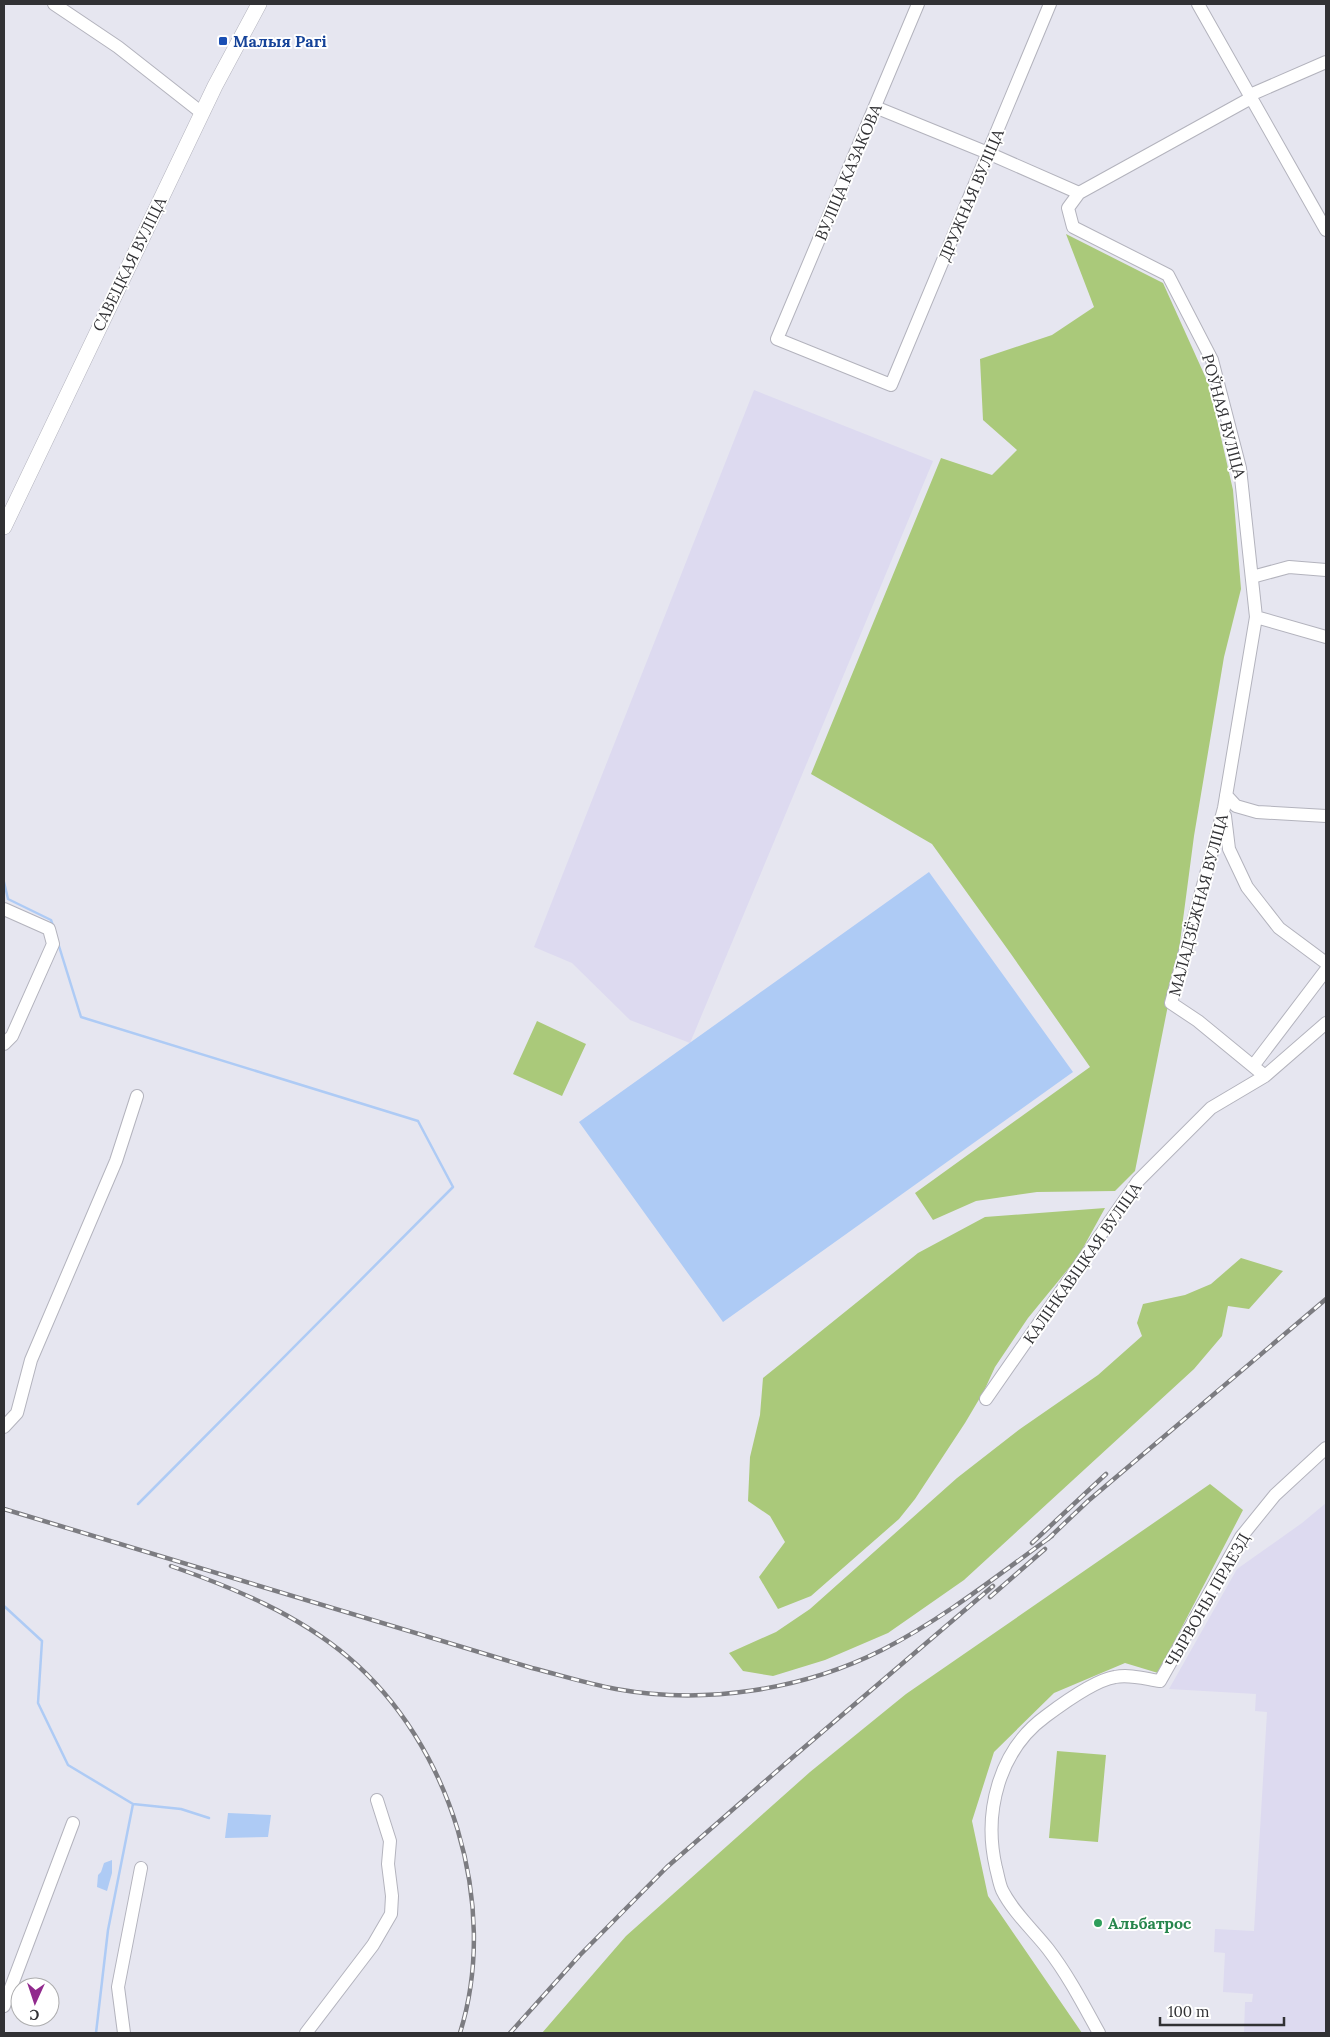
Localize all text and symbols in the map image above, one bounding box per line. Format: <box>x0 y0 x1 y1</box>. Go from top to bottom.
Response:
place label: Малыя Рагі <box>233 31 327 51</box>
marker: Малыя Рагі <box>217 35 229 47</box>
street label: ВУЛІЦА КАЗАКОВА <box>810 100 886 243</box>
street label: ДРУЖНАЯ ВУЛІЦА <box>934 125 1008 264</box>
street label: САВЕЦКАЯ ВУЛІЦА <box>88 193 171 335</box>
street label: РОЎНАЯ ВУЛІЦА <box>1198 352 1250 481</box>
street label: МАЛАДЗЁЖНАЯ ВУЛІЦА <box>1164 811 1232 998</box>
street label: КАЛІНКАВІЦКАЯ ВУЛІЦА <box>1019 1178 1146 1348</box>
street label: ЧЫРВОНЫ ПРАЕЗД <box>1160 1529 1254 1671</box>
place label: Альбатрос <box>1108 1913 1192 1933</box>
marker: Альбатрос <box>1092 1917 1104 1929</box>
north arrow <box>10 1977 60 2027</box>
scale bar <box>1160 1994 1284 2026</box>
text: 100 m <box>1168 2002 1209 2021</box>
text: С <box>29 2006 40 2024</box>

